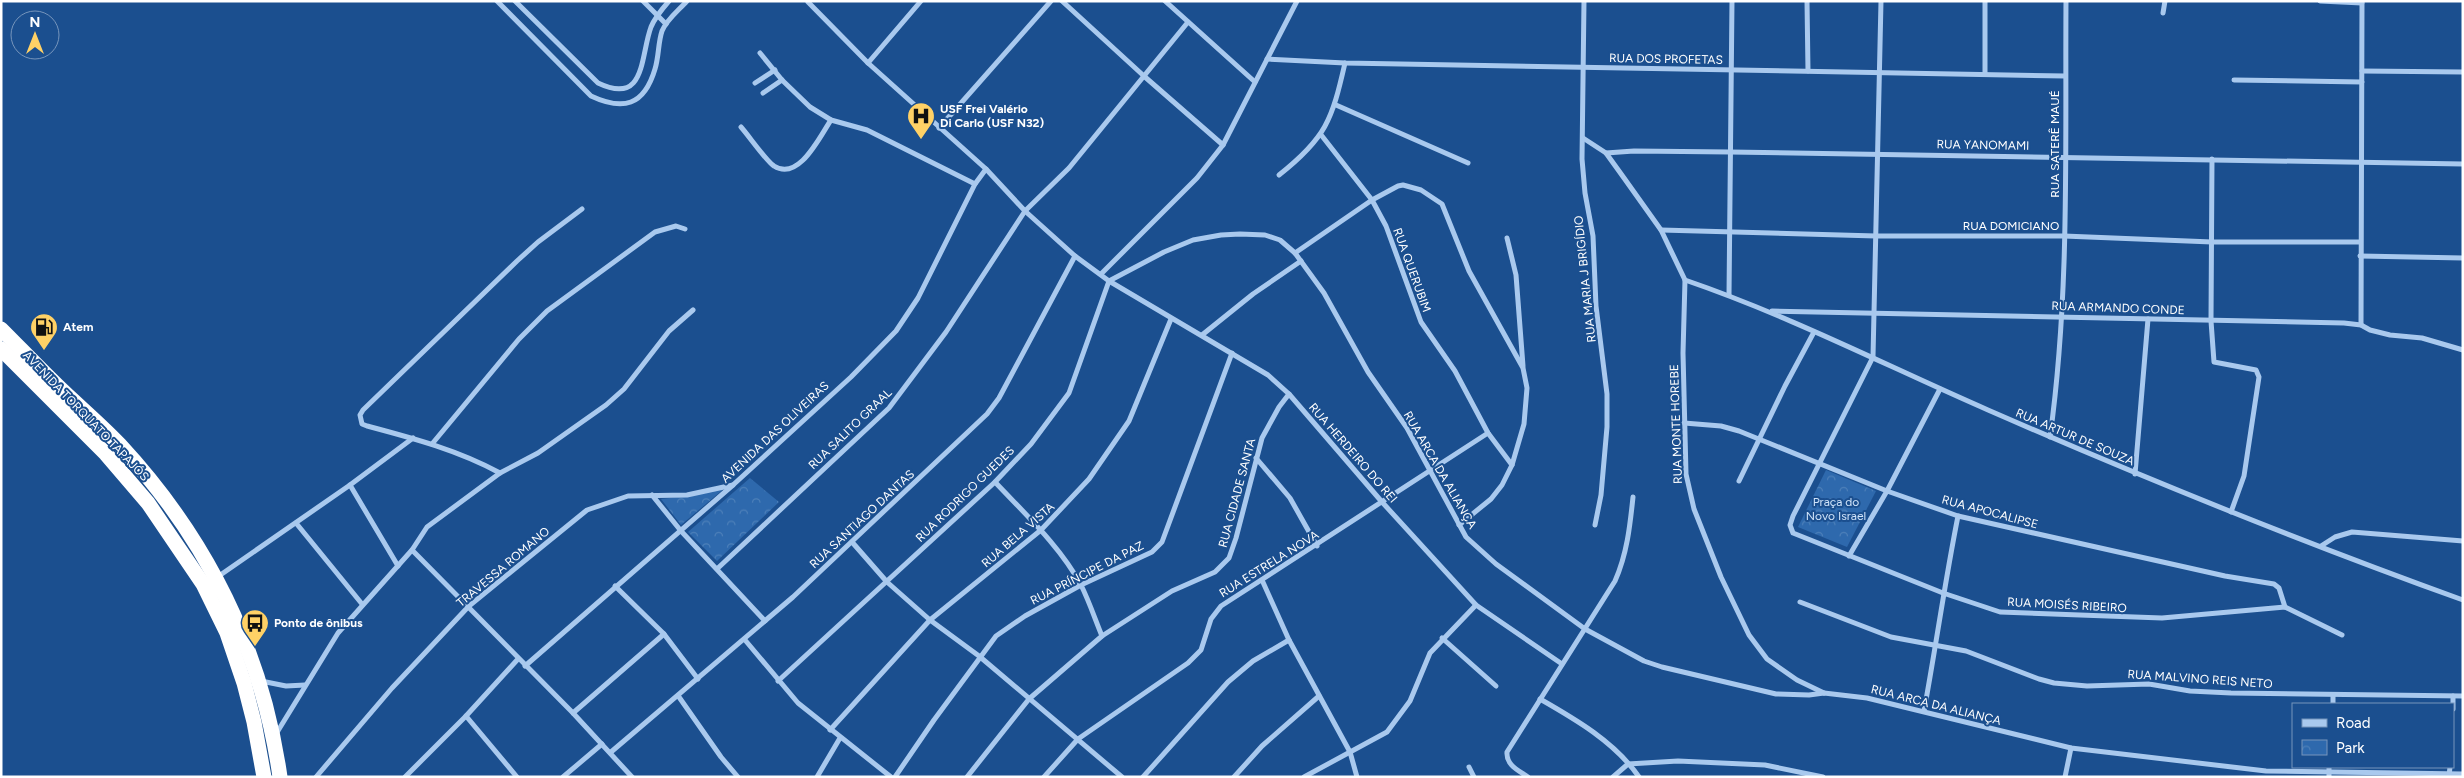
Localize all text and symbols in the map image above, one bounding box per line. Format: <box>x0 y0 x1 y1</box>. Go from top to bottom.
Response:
north arrow <box>10 10 60 60</box>
text: N <box>30 14 40 31</box>
street label: RUA DOS PROFETAS <box>1609 51 1723 67</box>
street label: RUA SATERÊ MAUÉ <box>2048 90 2062 198</box>
hospital icon: USF Frei Valério Di Carlo (USF N32) <box>906 101 936 140</box>
place label: USF Frei Valério Di Carlo (USF N32) <box>940 102 1045 130</box>
street label: RUA YANOMAMI <box>1937 137 2029 153</box>
street label: RUA MARIA J BRIGÍDIO <box>1571 215 1599 343</box>
street label: RUA DOMICIANO <box>1963 219 2059 233</box>
street label: RUA QUERUBIM <box>1390 226 1434 314</box>
street label: RUA ARMANDO CONDE <box>2051 299 2185 317</box>
fuel station icon: Atem <box>29 312 59 351</box>
place label: Atem <box>63 320 93 334</box>
street label: AVENIDA TORQUATO TAPAJÓS <box>20 348 152 484</box>
street label: RUA MONTE HOREBE <box>1667 364 1685 484</box>
street label: AVENIDA DAS OLIVEIRAS <box>718 378 832 486</box>
street label: RUA SALITO GRAAL <box>806 385 895 472</box>
street label: RUA HERDEIRO DO REI <box>1306 400 1400 506</box>
street label: RUA ARTUR DE SOUZA <box>2014 406 2136 468</box>
street label: RUA ARCA DA ALIANÇA <box>1401 409 1479 531</box>
street label: RUA CIDADE SANTA <box>1216 437 1258 549</box>
street label: RUA RODRIGO GUEDES <box>913 443 1017 545</box>
street label: RUA SANTIAGO DANTAS <box>807 467 917 571</box>
street label: RUA APOCALIPSE <box>1940 492 2040 532</box>
park label: Praça do Novo Israel <box>1806 495 1866 523</box>
street label: RUA BELA VISTA <box>979 500 1057 570</box>
street label: TRAVESSA ROMANO <box>454 524 552 610</box>
street label: RUA ESTRELA NOVA <box>1217 528 1321 600</box>
street label: RUA PRÍNCIPE DA PAZ <box>1028 538 1146 608</box>
street label: RUA MOISÉS RIBEIRO <box>2007 595 2127 615</box>
bus stop icon: Ponto de ônibus <box>240 608 270 647</box>
place label: Ponto de ônibus <box>274 616 363 630</box>
street label: RUA MALVINO REIS NETO <box>2127 667 2273 691</box>
street label: RUA ARCA DA ALIANÇA <box>1869 682 2003 728</box>
legend <box>2292 703 2454 768</box>
text: Road <box>2336 714 2371 732</box>
text: Park <box>2336 739 2365 757</box>

